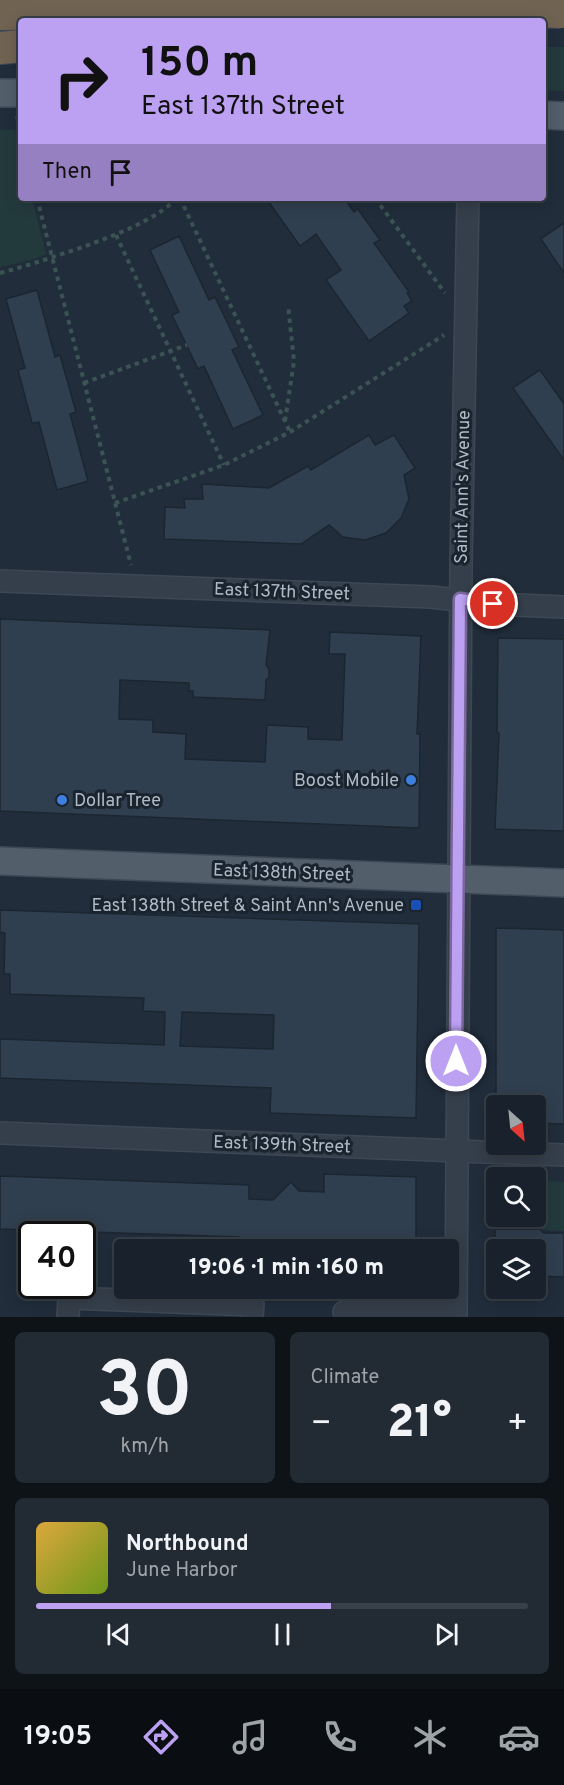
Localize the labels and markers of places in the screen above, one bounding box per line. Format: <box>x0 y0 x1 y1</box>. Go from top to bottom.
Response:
pin <box>467 578 518 629</box>
place label: Boost Mobile <box>294 770 399 793</box>
marker: Boost Mobile <box>404 773 418 787</box>
place label: Dollar Tree <box>74 790 161 813</box>
marker: Dollar Tree <box>55 793 69 807</box>
place label: East 138th Street & Saint Ann's Avenue <box>92 895 404 918</box>
marker: East 138th Street & Saint Ann's Avenue <box>409 898 423 912</box>

